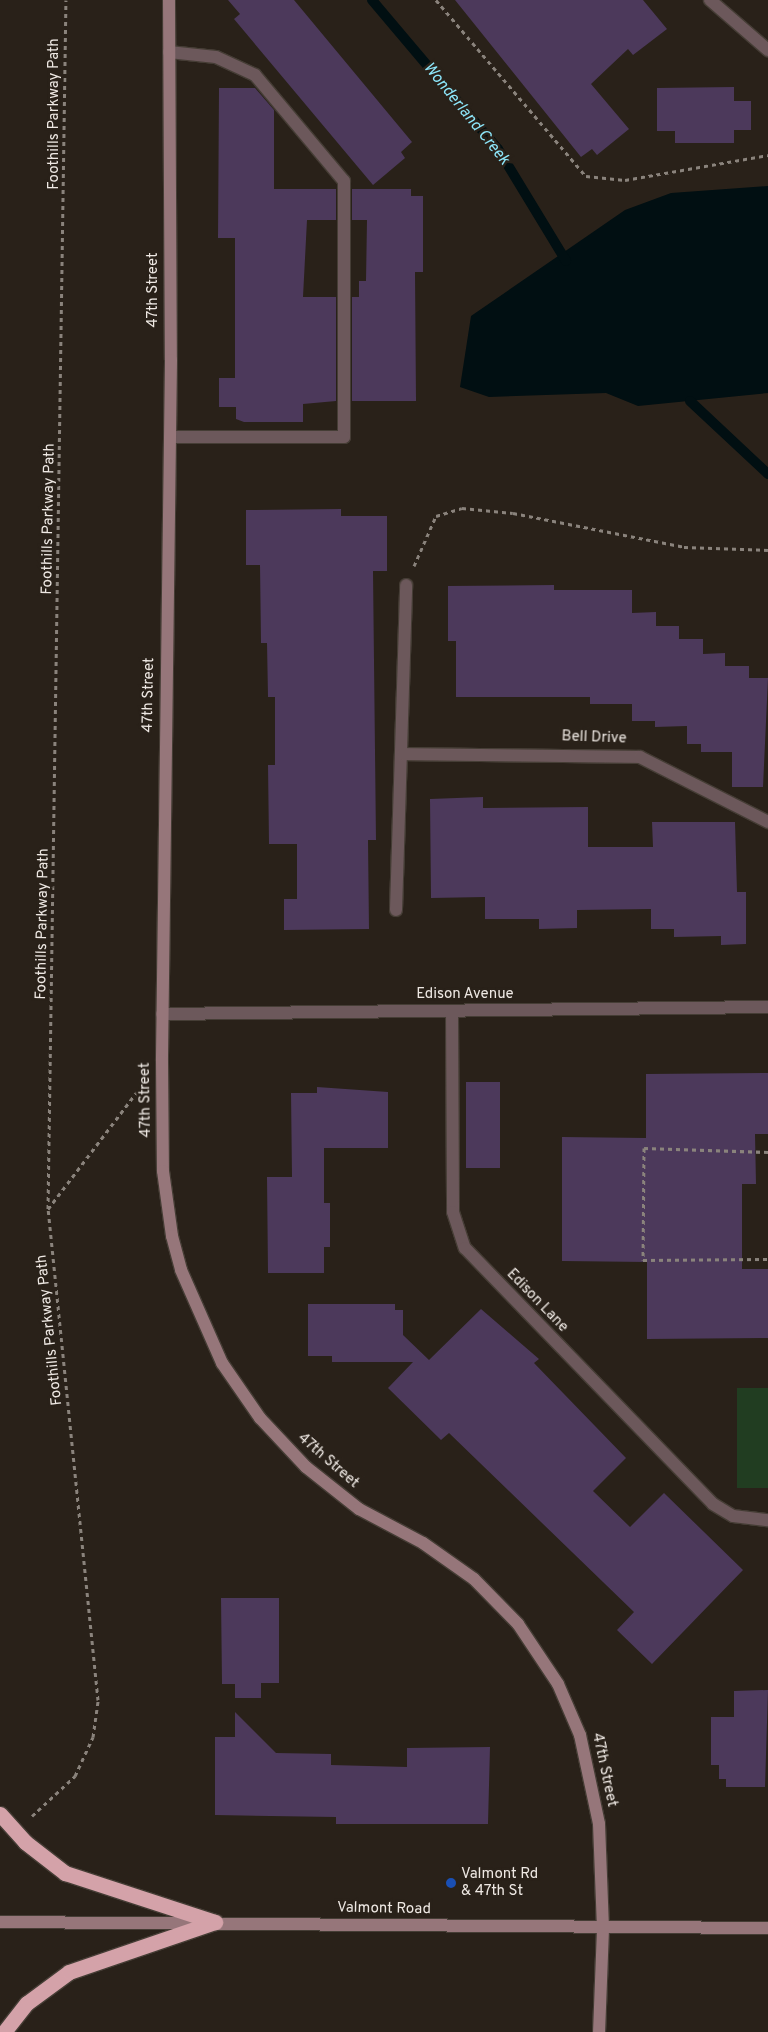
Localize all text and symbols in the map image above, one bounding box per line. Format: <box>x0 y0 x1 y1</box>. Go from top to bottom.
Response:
street label: Foothills Parkway Path <box>46 38 64 190</box>
water label: Wonderland Creek <box>419 59 513 169</box>
street label: 47th Street <box>145 252 163 328</box>
street label: Foothills Parkway Path <box>39 443 59 595</box>
street label: 47th Street <box>139 657 159 733</box>
street label: Bell Drive <box>561 728 627 748</box>
street label: Foothills Parkway Path <box>33 848 53 1000</box>
street label: Edison Avenue <box>416 986 514 1004</box>
street label: 47th Street <box>136 1062 156 1138</box>
street label: Foothills Parkway Path <box>33 1254 67 1406</box>
street label: Edison Lane <box>502 1266 572 1336</box>
street label: 47th Street <box>294 1430 362 1492</box>
street label: 47th Street <box>587 1731 621 1809</box>
place label: Valmont Rd & 47th St <box>461 1865 538 1900</box>
marker: Valmont Rd & 47th St <box>445 1877 457 1889</box>
street label: Valmont Road <box>337 1899 431 1919</box>

